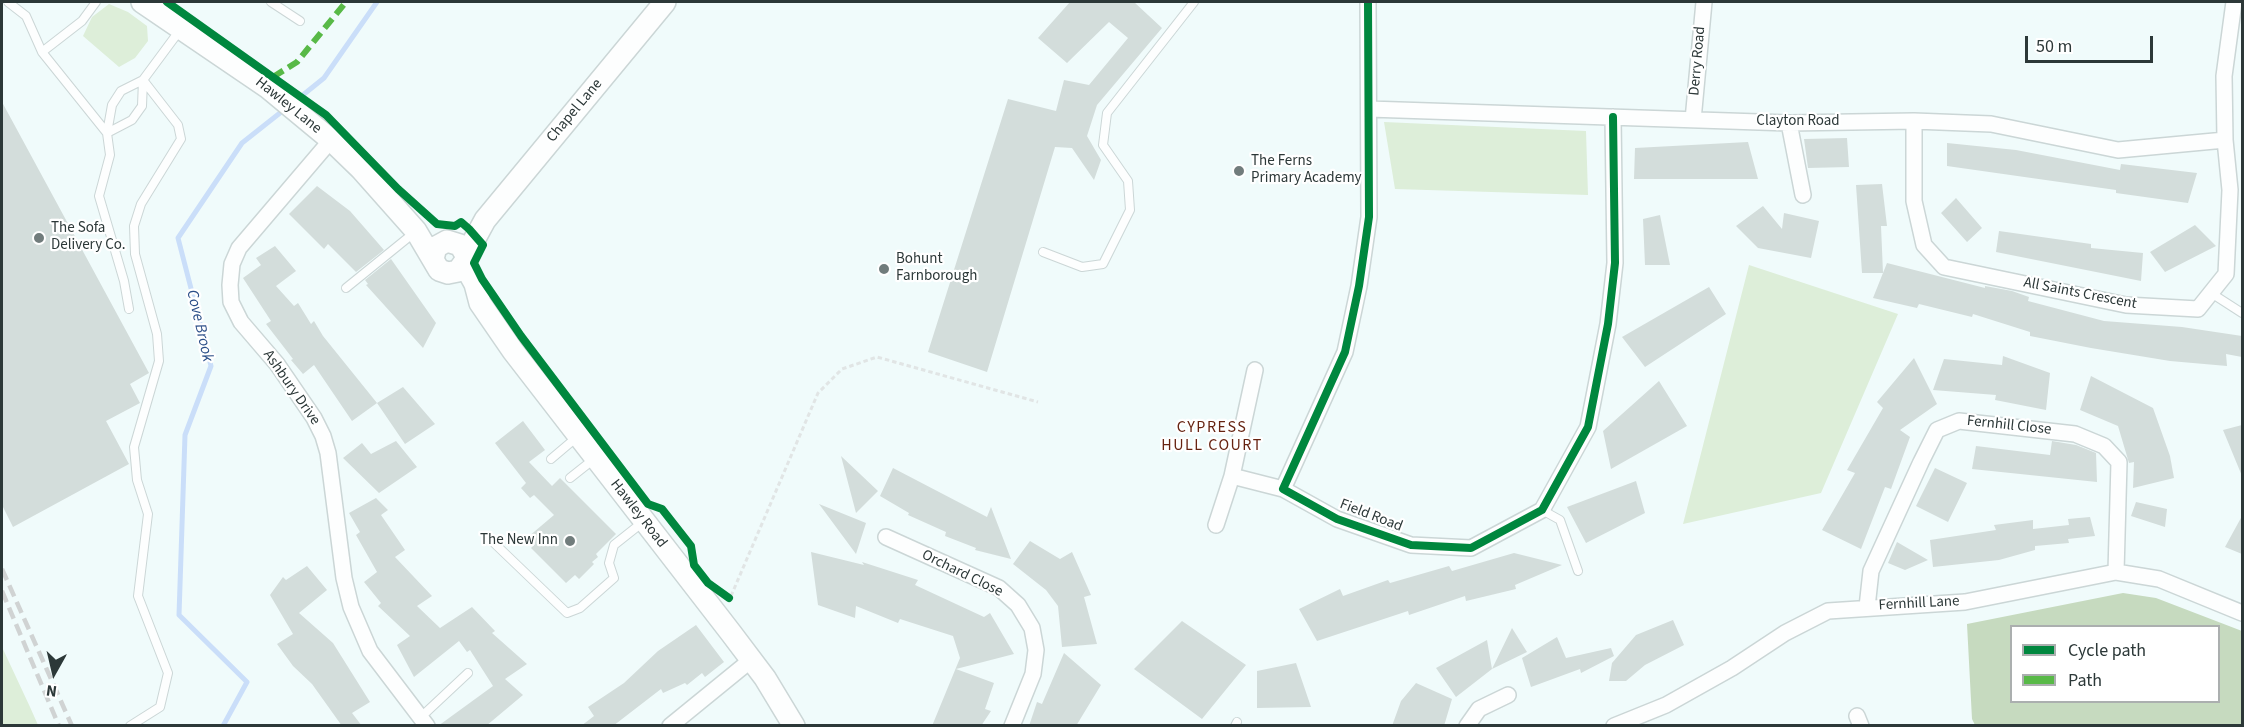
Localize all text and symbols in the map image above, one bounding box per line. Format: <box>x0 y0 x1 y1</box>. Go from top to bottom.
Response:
scale bar <box>2028 24 2156 62</box>
street label: Derry Road <box>1686 26 1710 96</box>
text: 50 m <box>2036 34 2072 59</box>
street label: Hawley Lane <box>251 74 325 138</box>
street label: Chapel Lane <box>543 76 607 146</box>
street label: Clayton Road <box>1756 113 1840 131</box>
place label: The Ferns Primary Academy <box>1251 153 1362 188</box>
marker: The Ferns Primary Academy <box>1232 164 1246 178</box>
place label: The Sofa Delivery Co. <box>51 220 125 255</box>
marker: The Sofa Delivery Co. <box>32 231 46 245</box>
place label: Bohunt Farnborough <box>896 251 977 286</box>
marker: Bohunt Farnborough <box>877 262 891 276</box>
street label: All Saints Crescent <box>2022 274 2138 314</box>
water label: Cove Brook <box>181 288 217 364</box>
street label: Ashbury Drive <box>259 347 323 429</box>
street label: Fernhill Close <box>1966 413 2052 439</box>
district label: CYPRESS HULL COURT <box>1161 418 1263 456</box>
street label: Hawley Road <box>606 476 670 552</box>
street label: Field Road <box>1337 496 1405 536</box>
place label: The New Inn <box>480 532 558 550</box>
marker: The New Inn <box>563 534 577 548</box>
street label: Orchard Close <box>918 547 1006 601</box>
street label: Fernhill Lane <box>1878 593 1960 615</box>
legend <box>2010 625 2220 703</box>
text: Cycle path <box>2068 638 2146 663</box>
north arrow <box>24 643 84 703</box>
text: Path <box>2068 668 2102 693</box>
text: N <box>45 679 58 702</box>

